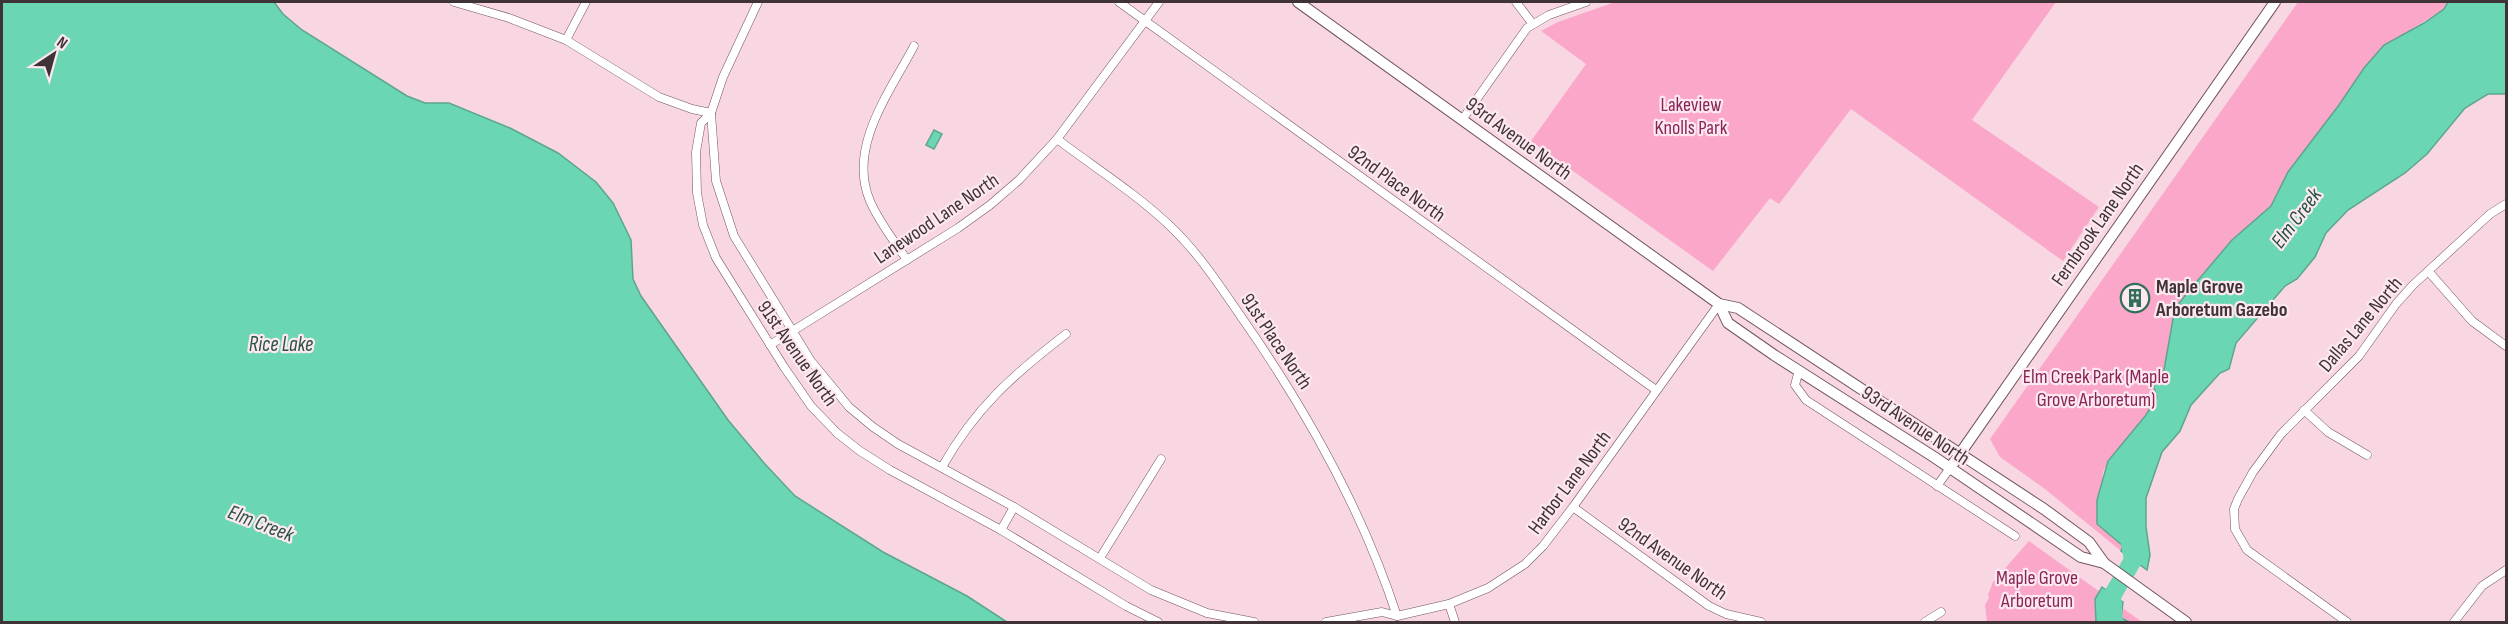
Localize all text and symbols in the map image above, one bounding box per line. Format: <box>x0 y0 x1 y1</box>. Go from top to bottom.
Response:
north arrow <box>24 24 84 84</box>
text: N <box>53 33 71 53</box>
street label: 93rd Avenue North <box>1461 92 1576 185</box>
park label: Lakeview Knolls Park <box>1655 93 1728 140</box>
street label: 92nd Place North <box>1343 140 1450 227</box>
street label: Fernbrook Lane North <box>2046 158 2149 291</box>
street label: Lanewood Lane North <box>870 168 1003 269</box>
water label: Elm Creek <box>2266 182 2328 253</box>
street label: Dallas Lane North <box>2314 272 2408 377</box>
place label: Maple Grove Arboretum Gazebo <box>2155 275 2287 322</box>
building icon: Maple Grove Arboretum Gazebo <box>2119 282 2151 314</box>
street label: 91st Place North <box>1235 289 1317 394</box>
street label: 91st Avenue North <box>752 296 842 411</box>
water label: Rice Lake <box>249 332 313 357</box>
park label: Elm Creek Park (Maple Grove Arboretum) <box>2023 365 2169 412</box>
street label: 93rd Avenue North <box>1857 381 1974 471</box>
street label: Harbor Lane North <box>1523 426 1616 539</box>
water label: Elm Creek <box>224 500 298 548</box>
street label: 92nd Avenue North <box>1613 512 1732 605</box>
park label: Maple Grove Arboretum <box>1996 566 2078 613</box>

